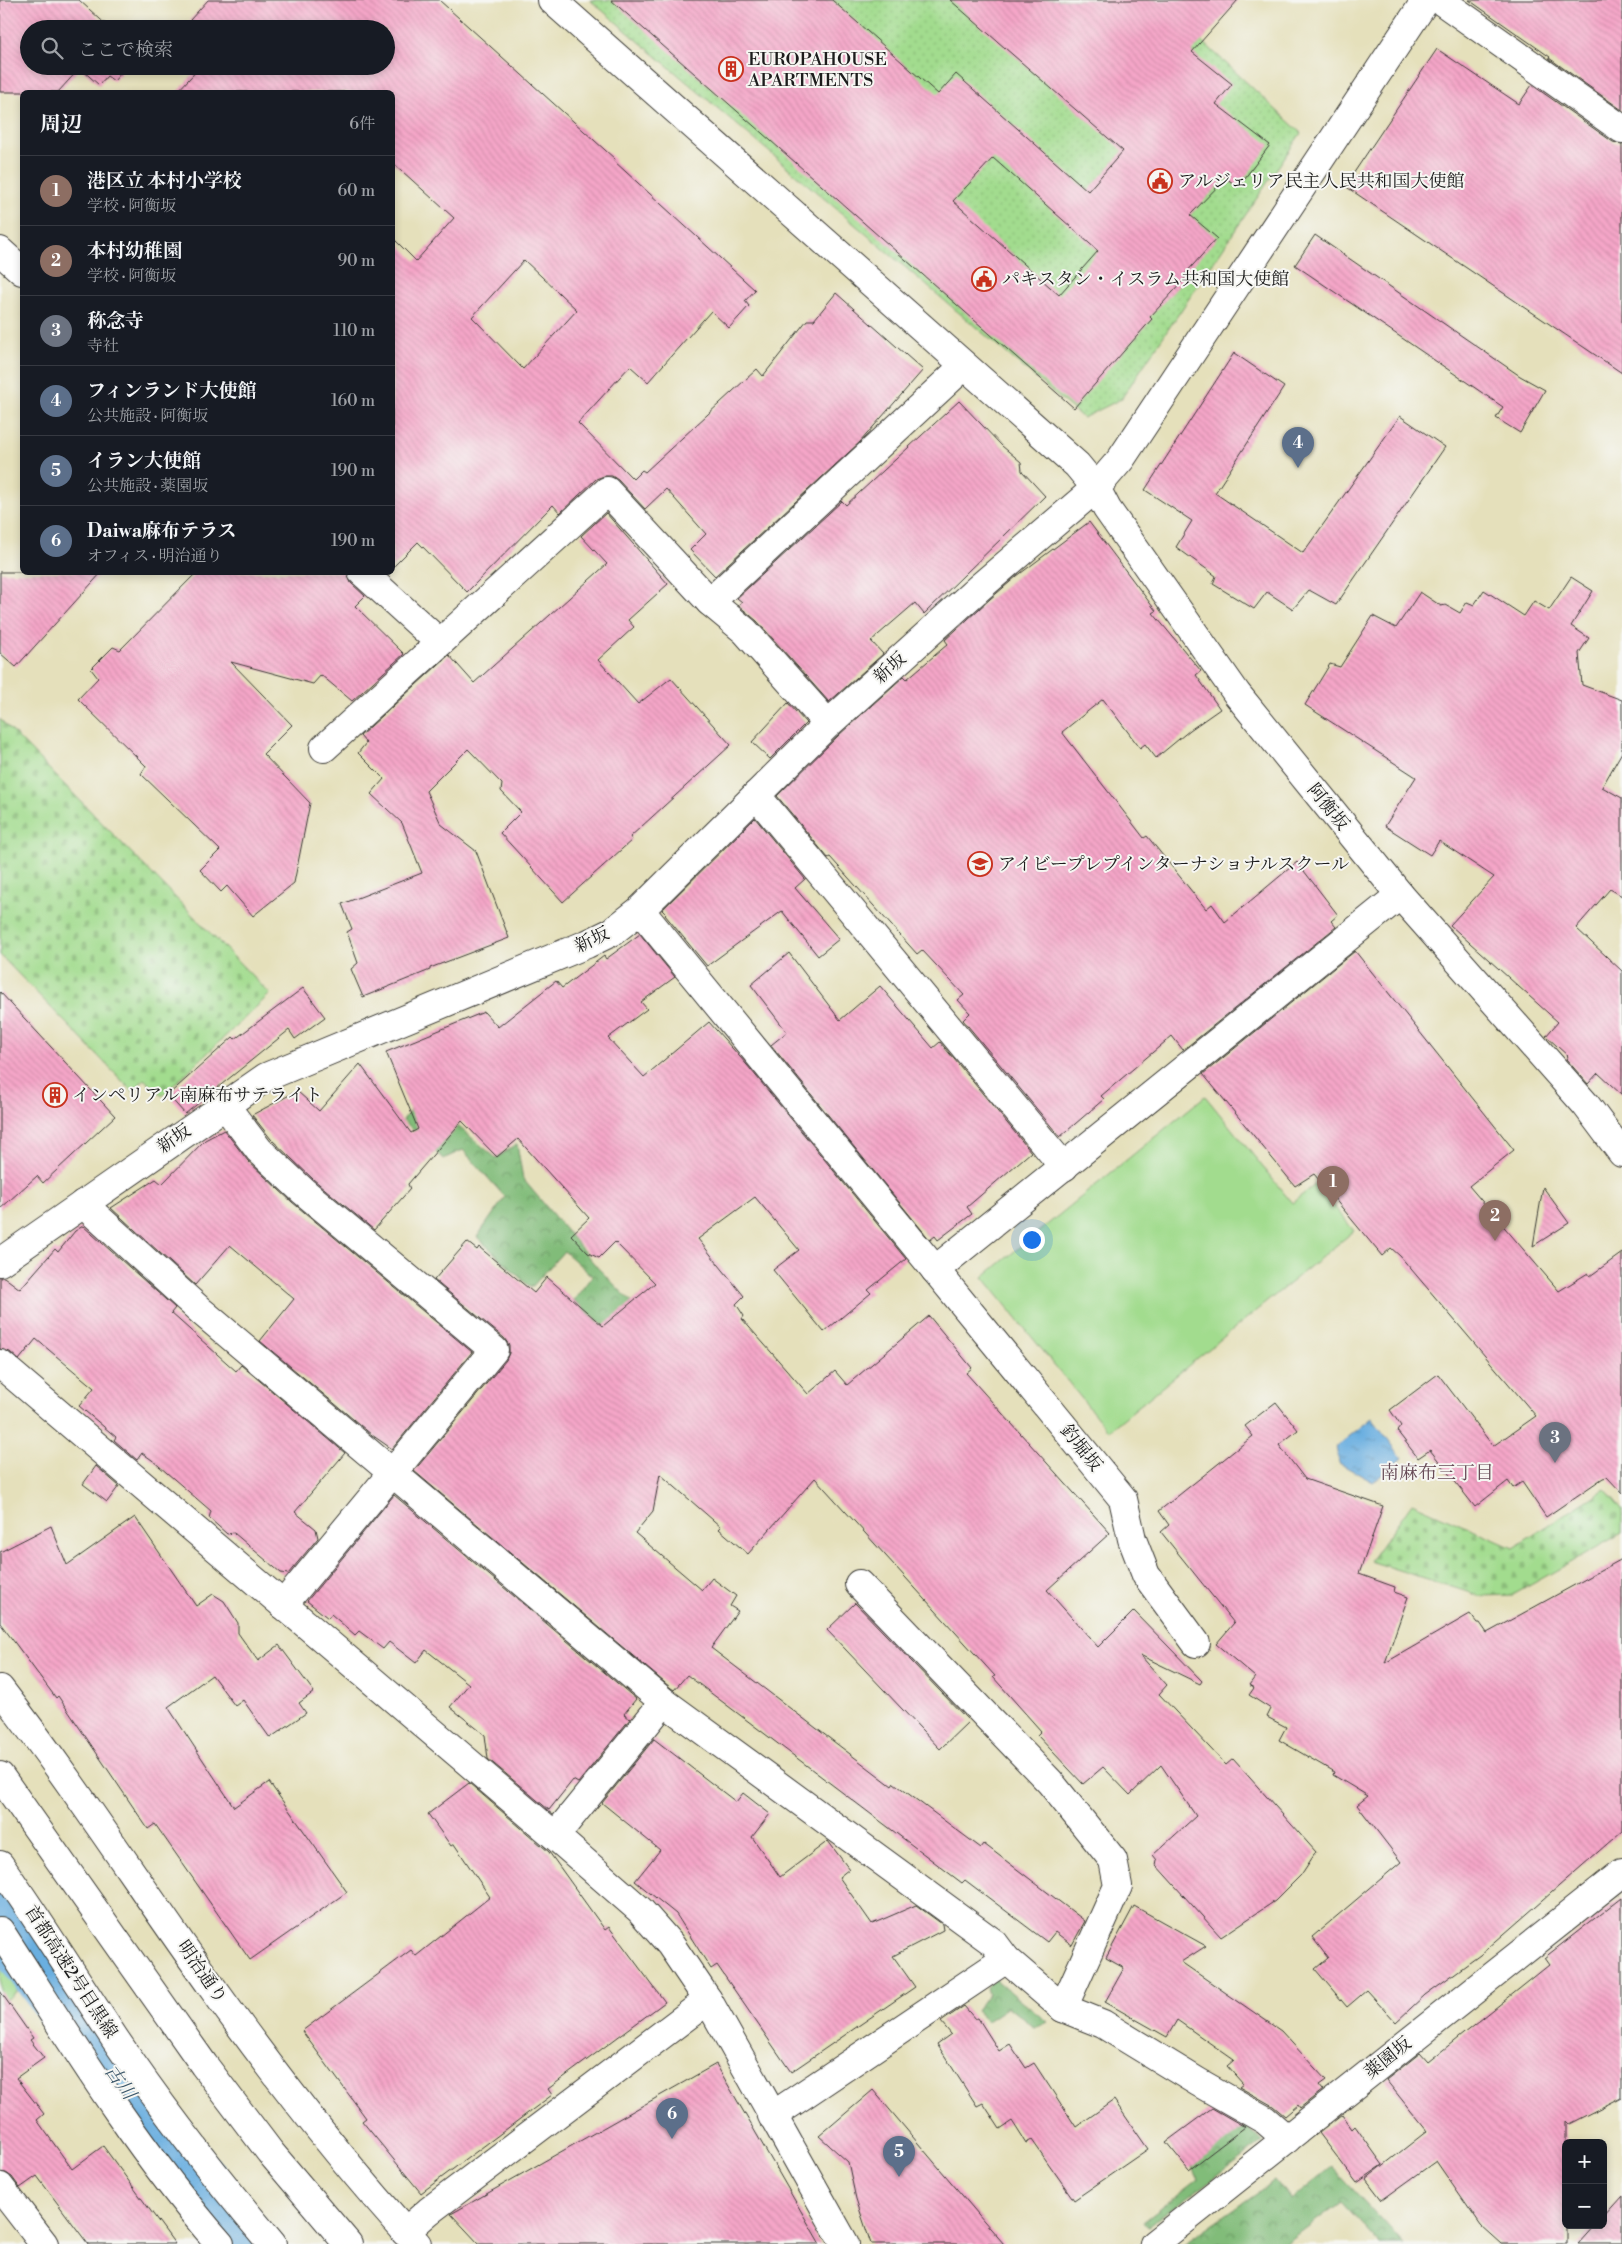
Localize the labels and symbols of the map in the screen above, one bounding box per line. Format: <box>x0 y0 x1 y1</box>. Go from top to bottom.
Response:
place label: EUROPAHOUSE APARTMENTS <box>747 48 887 92</box>
building icon: EUROPAHOUSE APARTMENTS <box>718 56 744 82</box>
public building icon: アルジェリア民主人民共和国大使館 <box>1147 168 1173 194</box>
place label: アルジェリア民主人民共和国大使館 <box>1178 170 1464 193</box>
public building icon: パキスタン・イスラム共和国大使館 <box>971 266 997 292</box>
place label: パキスタン・イスラム共和国大使館 <box>1002 268 1289 291</box>
pin: 4 <box>1282 427 1314 468</box>
street label: 新坂 <box>869 647 911 689</box>
street label: 阿衡坂 <box>1302 779 1354 835</box>
school or university icon: アイビープレプインターナショナルスクール <box>967 851 993 877</box>
place label: アイビープレプインターナショナルスクール <box>998 853 1349 876</box>
street label: 新坂 <box>571 922 613 958</box>
building icon: インペリアル南麻布サテライト <box>42 1082 68 1108</box>
place label: インペリアル南麻布サテライト <box>72 1084 323 1107</box>
street label: 新坂 <box>153 1119 195 1159</box>
pin: 1 <box>1317 1166 1349 1207</box>
pin: 2 <box>1479 1200 1511 1241</box>
your location <box>1019 1227 1045 1253</box>
street label: 釣堀坂 <box>1055 1420 1107 1476</box>
pin: 3 <box>1539 1422 1571 1463</box>
district label: 南麻布三丁目 <box>1380 1461 1494 1485</box>
street label: 首都高速2号目黒線 <box>19 1901 123 2043</box>
street label: 明治通り <box>172 1936 232 2008</box>
street label: 薬園坂 <box>1360 2032 1416 2084</box>
water label: 古川 <box>99 2060 142 2106</box>
pin: 6 <box>656 2098 688 2139</box>
pin: 5 <box>883 2136 915 2177</box>

